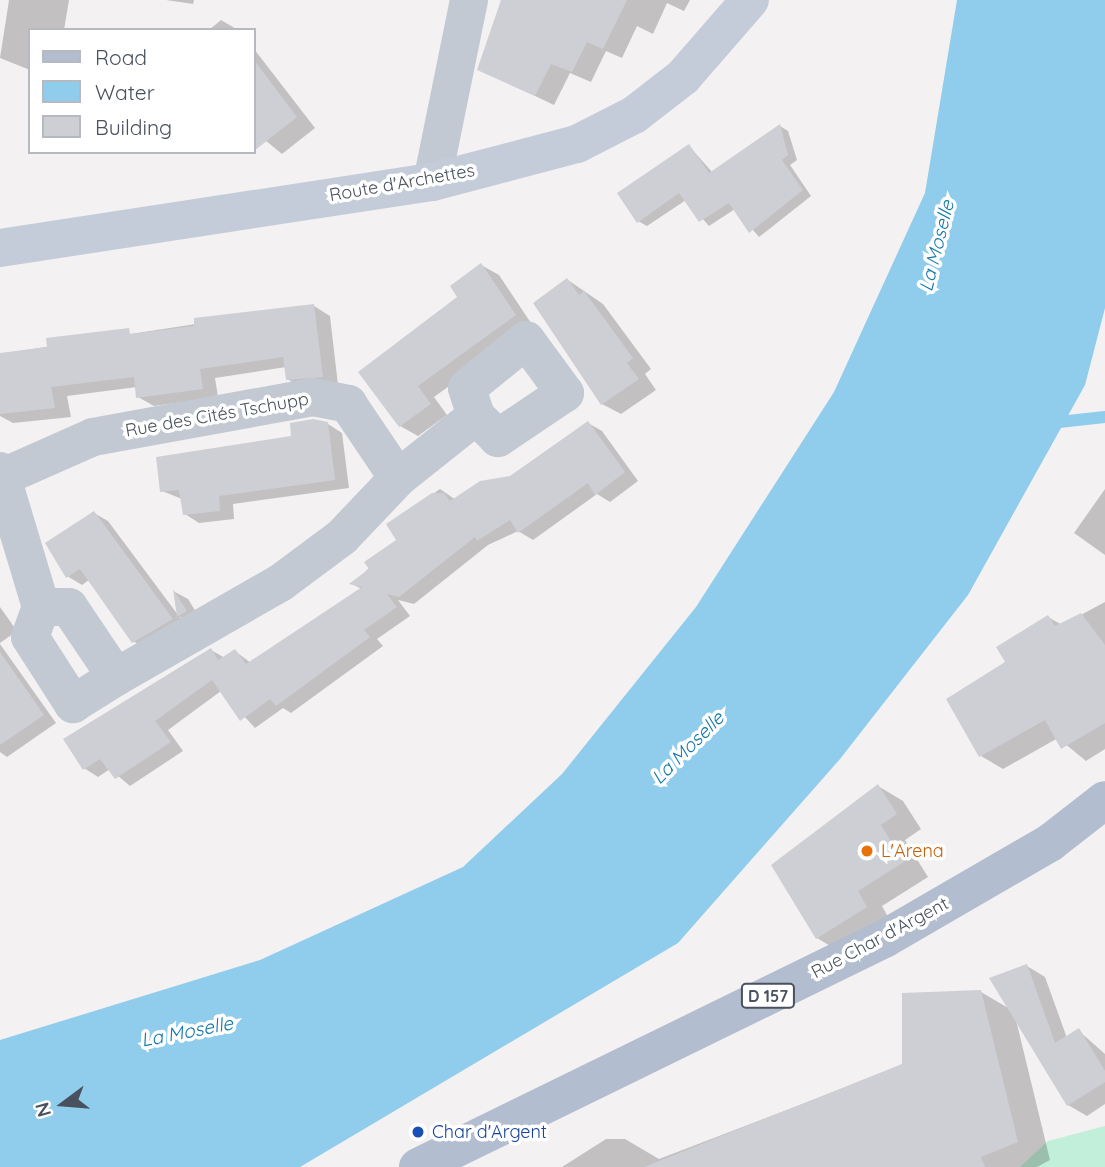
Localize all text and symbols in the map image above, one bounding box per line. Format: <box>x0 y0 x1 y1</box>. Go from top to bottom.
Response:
legend <box>28 28 256 154</box>
text: Road <box>95 44 147 70</box>
text: Water <box>95 79 155 105</box>
text: Building <box>95 114 172 140</box>
street label: Route d'Archettes <box>328 160 476 206</box>
water label: La Moselle <box>915 198 959 294</box>
street label: Rue des Cités Tschupp <box>124 388 310 442</box>
water label: La Moselle <box>647 707 729 789</box>
place label: L'Arena <box>881 840 944 862</box>
marker: L'Arena <box>859 843 875 859</box>
street label: Rue Char d'Argent <box>808 893 952 983</box>
road number: D 157 <box>740 984 796 1008</box>
water label: La Moselle <box>139 1012 235 1052</box>
north arrow <box>28 1069 98 1139</box>
text: N <box>29 1100 56 1120</box>
place label: Char d'Argent <box>432 1121 547 1143</box>
marker: Char d'Argent <box>410 1124 426 1140</box>

